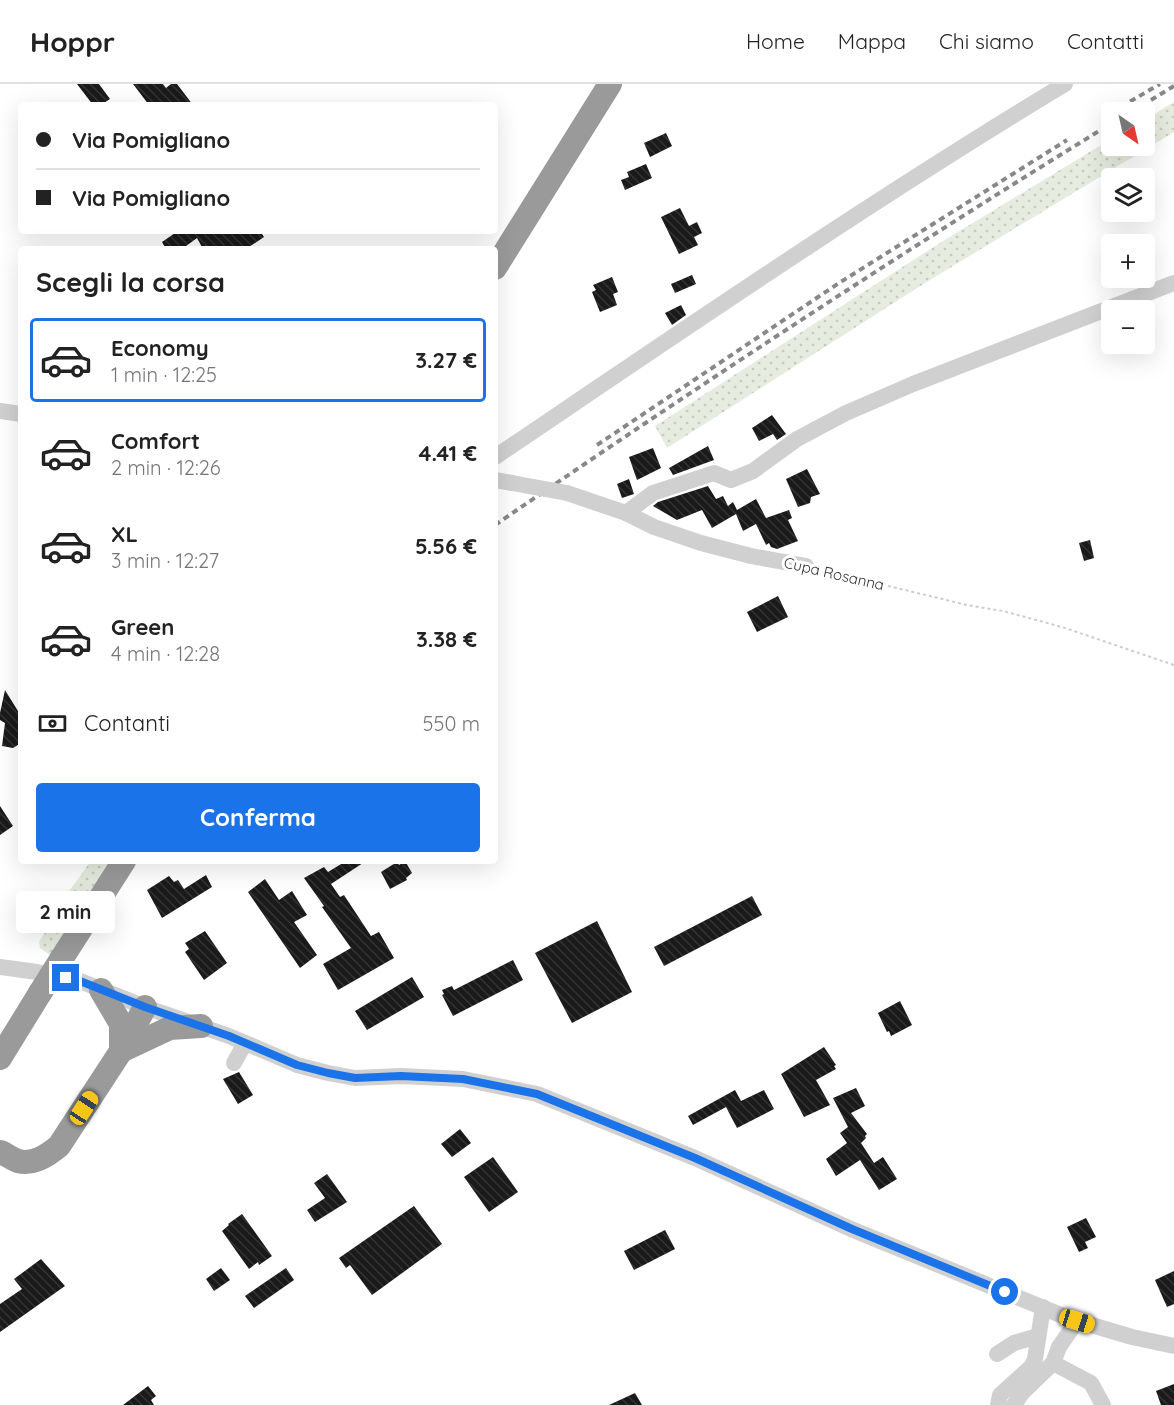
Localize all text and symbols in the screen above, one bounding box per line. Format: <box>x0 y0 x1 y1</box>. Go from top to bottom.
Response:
text: Hoppr <box>30 24 115 59</box>
text: Home <box>746 28 805 54</box>
text: Mappa <box>838 28 906 54</box>
text: Chi siamo <box>939 28 1034 54</box>
text: Contatti <box>1067 28 1144 54</box>
north arrow <box>1101 102 1155 156</box>
map controls <box>1101 102 1155 354</box>
text: Via Pomigliano <box>72 126 230 154</box>
button: layers <box>1101 168 1155 222</box>
text: Via Pomigliano <box>72 184 230 212</box>
button: + <box>1101 234 1155 288</box>
text: Scegli la corsa <box>36 265 225 299</box>
button: − <box>1101 300 1155 354</box>
icon: car <box>39 333 93 387</box>
text: Economy <box>111 334 209 362</box>
text: 3.27 € <box>415 346 477 374</box>
text: 1 min · 12:25 <box>111 362 217 387</box>
icon: car <box>39 426 93 480</box>
text: Comfort <box>111 427 200 455</box>
text: 4.41 € <box>418 439 477 467</box>
text: 2 min · 12:26 <box>111 455 221 480</box>
icon: car <box>39 519 93 573</box>
text: XL <box>111 520 138 548</box>
text: 5.56 € <box>415 532 477 560</box>
text: 3 min · 12:27 <box>111 548 219 573</box>
street label: Cupa Rosanna <box>782 553 886 594</box>
icon: car <box>39 612 93 666</box>
text: Green <box>111 613 174 641</box>
text: 3.38 € <box>416 625 477 653</box>
text: 4 min · 12:28 <box>111 641 220 666</box>
icon: cash <box>36 707 69 740</box>
text: Contanti <box>84 709 170 737</box>
text: 550 m <box>423 711 480 736</box>
button: Conferma <box>36 783 480 852</box>
callout: 2 min <box>16 891 116 933</box>
text: 2 min <box>39 899 92 924</box>
route end <box>52 964 79 991</box>
car <box>67 1088 101 1128</box>
route start <box>991 1278 1018 1305</box>
car <box>1057 1307 1097 1335</box>

